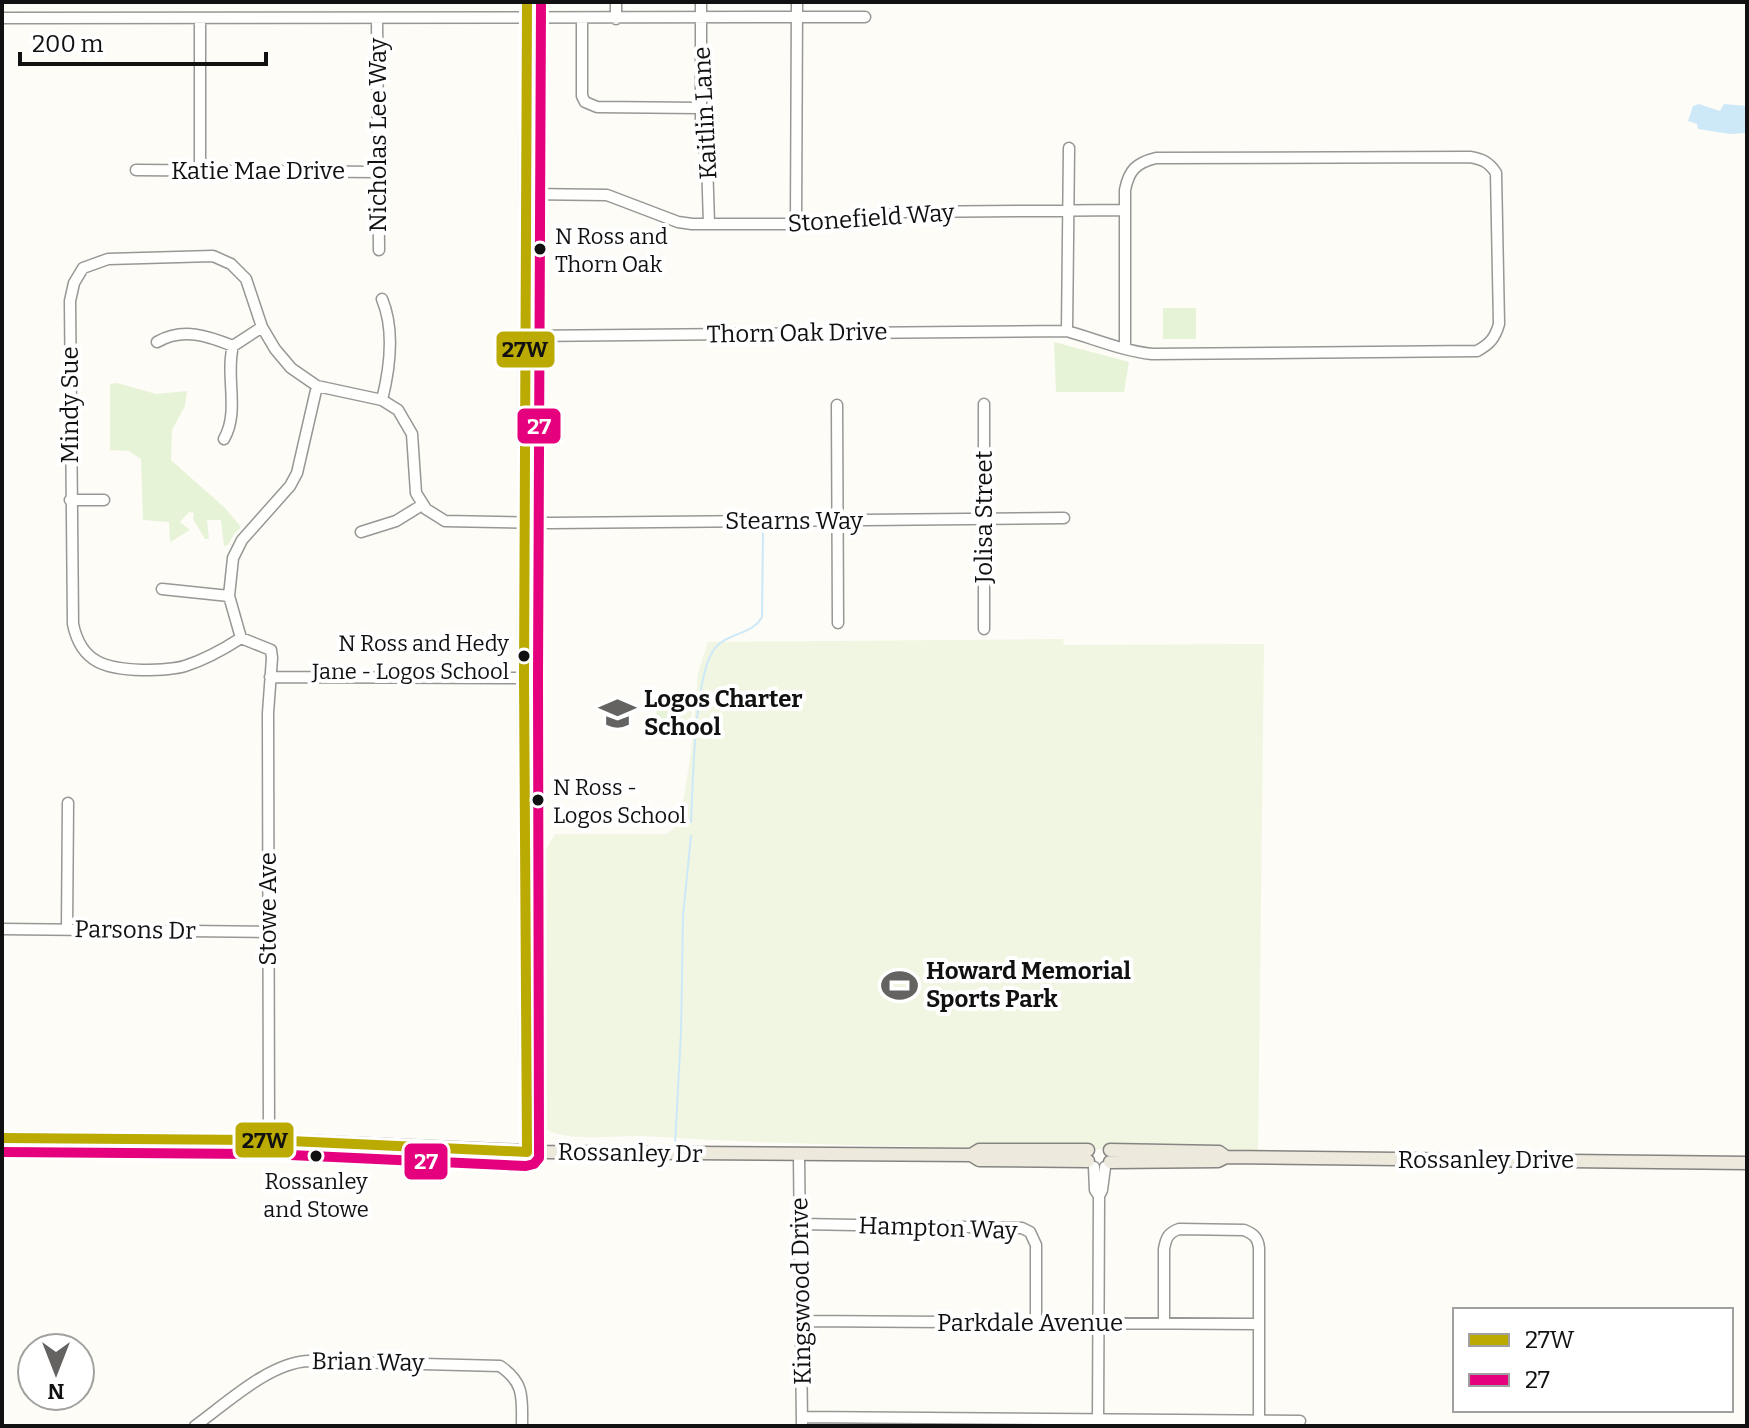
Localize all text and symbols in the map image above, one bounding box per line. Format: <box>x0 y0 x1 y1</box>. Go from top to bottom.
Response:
scale bar <box>20 16 266 66</box>
text: 200 m <box>32 30 104 58</box>
street label: Nicholas Lee Way <box>364 37 392 232</box>
street label: Kaitlin Lane <box>688 46 722 180</box>
street label: Katie Mae Drive <box>171 157 345 185</box>
street label: Stonefield Way <box>787 198 956 238</box>
place label: N Ross and Thorn Oak <box>555 223 668 278</box>
marker: N Ross and Thorn Oak <box>532 241 548 257</box>
street label: Thorn Oak Drive <box>706 317 888 349</box>
line badge: 27W <box>495 330 556 369</box>
text: 27W <box>502 336 549 363</box>
street label: Mindy Sue <box>56 346 84 464</box>
line badge: 27 <box>516 407 562 445</box>
text: 27 <box>527 413 551 440</box>
street label: Jolisa Street <box>970 450 998 584</box>
street label: Stearns Way <box>725 507 863 535</box>
place label: N Ross and Hedy Jane - Logos School <box>311 630 509 685</box>
marker: N Ross and Hedy Jane - Logos School <box>516 648 532 664</box>
place label: Logos Charter School <box>644 685 803 741</box>
school or university icon: Logos Charter School <box>599 694 637 732</box>
place label: N Ross - Logos School <box>553 774 686 829</box>
marker: N Ross - Logos School <box>530 792 546 808</box>
street label: Stowe Ave <box>254 852 282 966</box>
street label: Parsons Dr <box>74 915 196 945</box>
place label: Howard Memorial Sports Park <box>926 957 1132 1013</box>
sports icon: Howard Memorial Sports Park <box>881 966 919 1004</box>
line badge: 27W <box>234 1121 295 1159</box>
text: 27W <box>242 1127 289 1154</box>
street label: Rossanley Dr <box>557 1138 703 1168</box>
line badge: 27 <box>403 1142 449 1181</box>
street label: Rossanley Drive <box>1398 1146 1574 1174</box>
marker: Rossanley and Stowe <box>308 1148 324 1164</box>
text: 27 <box>414 1148 438 1175</box>
place label: Rossanley and Stowe <box>263 1168 369 1223</box>
street label: Kingswood Drive <box>785 1197 817 1385</box>
street label: Hampton Way <box>858 1211 1018 1245</box>
legend <box>1453 1308 1733 1412</box>
street label: Parkdale Avenue <box>937 1309 1123 1337</box>
text: 27W <box>1525 1326 1575 1354</box>
north arrow <box>16 1332 96 1412</box>
street label: Brian Way <box>311 1347 425 1377</box>
text: 27 <box>1525 1366 1550 1394</box>
text: N <box>47 1378 64 1405</box>

